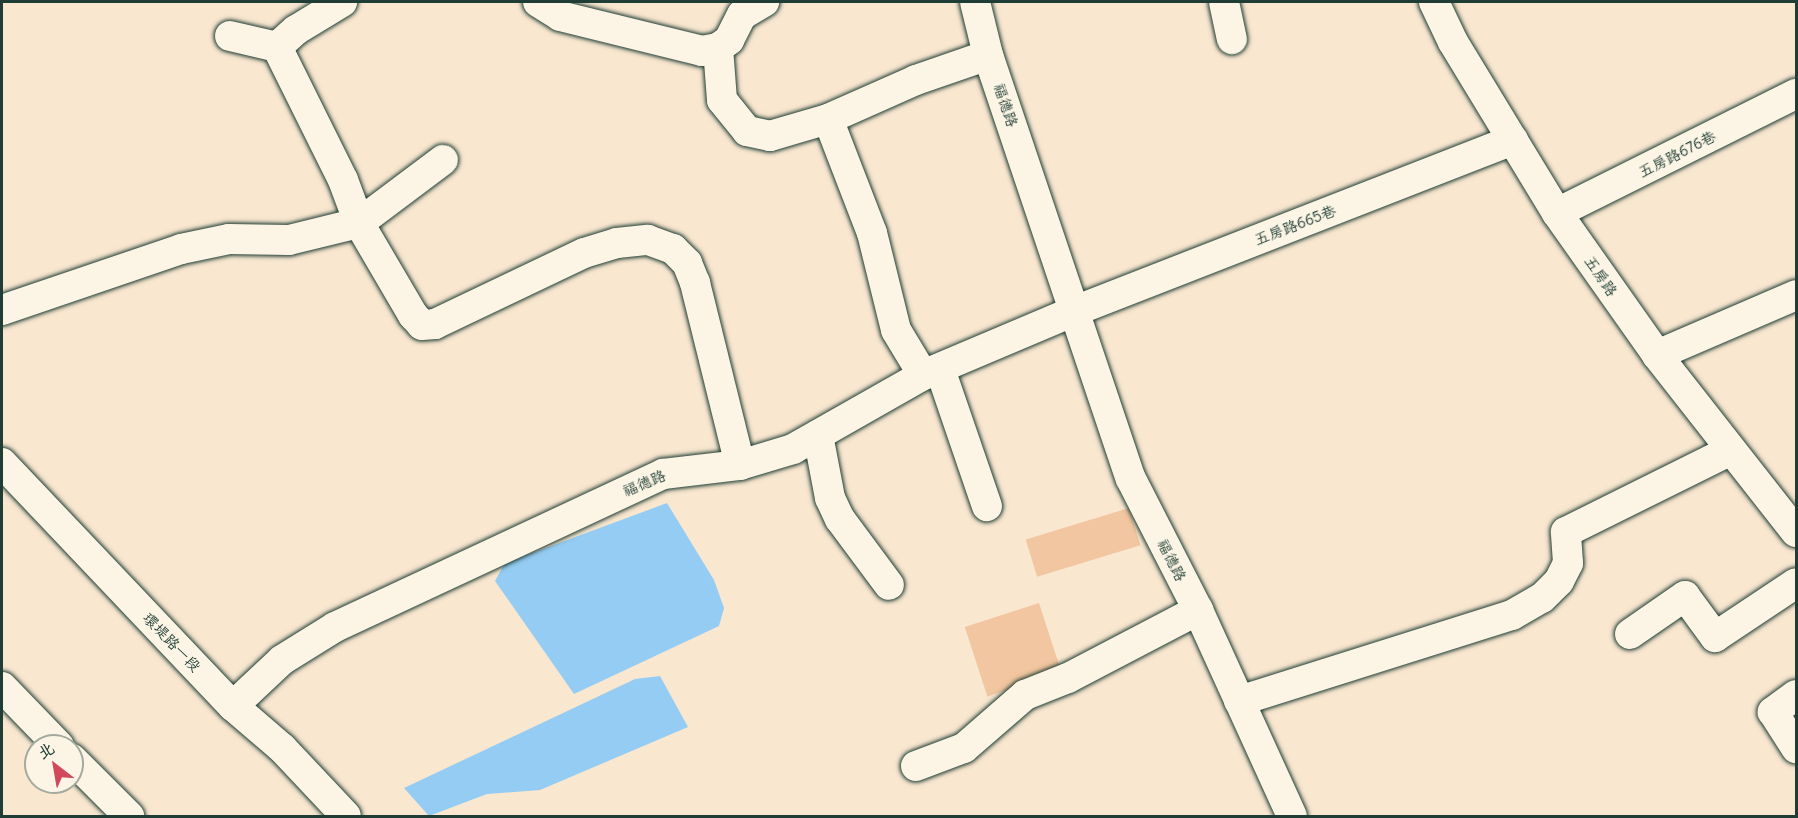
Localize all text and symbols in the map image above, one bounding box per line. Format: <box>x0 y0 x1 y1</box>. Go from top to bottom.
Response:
street label: 福德路 <box>990 81 1022 129</box>
street label: 五房路676巷 <box>1635 127 1719 181</box>
street label: 五房路665巷 <box>1252 201 1338 249</box>
street label: 五房路 <box>1581 252 1621 300</box>
street label: 福德路 <box>620 466 668 500</box>
street label: 福德路 <box>1154 536 1190 584</box>
street label: 環堤路一段 <box>139 609 205 675</box>
north arrow <box>24 734 84 794</box>
text: 北 <box>34 738 58 763</box>

